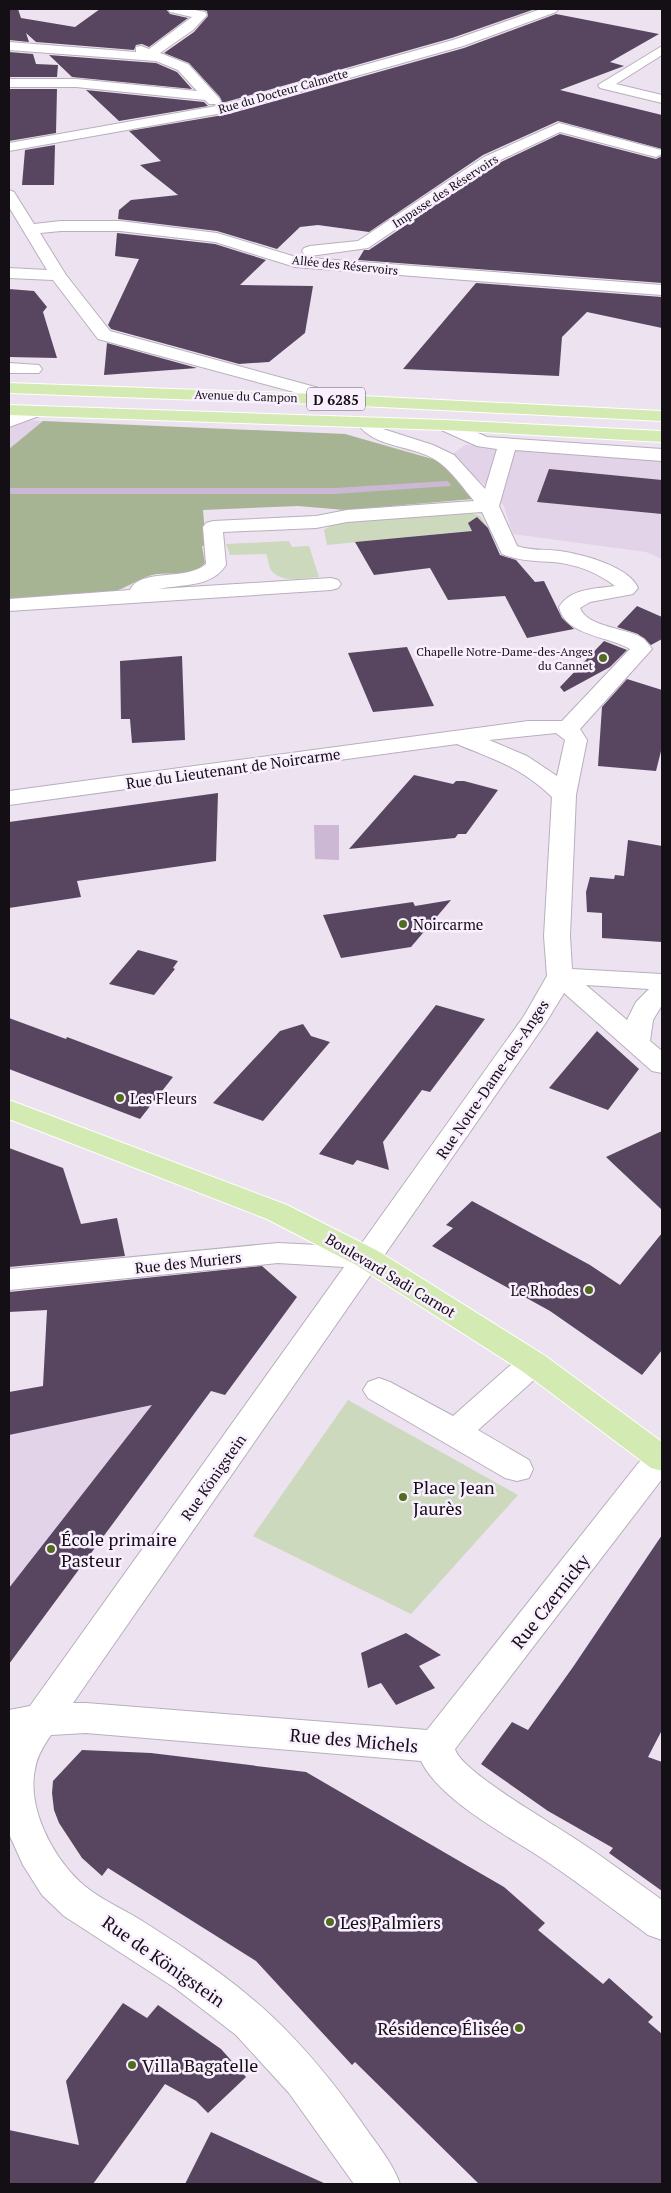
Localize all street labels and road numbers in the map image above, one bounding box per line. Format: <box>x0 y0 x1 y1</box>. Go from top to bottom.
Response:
street label: Rue du Docteur Calmette <box>216 65 350 117</box>
street label: Impasse des Réservoirs <box>389 151 501 231</box>
street label: Allée des Réservoirs <box>291 252 399 278</box>
street label: Avenue du Campon <box>194 387 298 405</box>
road number: D 6285 <box>307 388 365 410</box>
street label: Rue du Lieutenant de Noircarme <box>124 743 342 793</box>
street label: Rue Notre-Dame-des-Anges <box>431 995 553 1163</box>
street label: Boulevard Sadi Carnot <box>322 1228 460 1322</box>
street label: Rue des Muriers <box>134 1246 242 1278</box>
street label: Rue Königstein <box>176 1430 250 1524</box>
street label: Rue Czernicky <box>506 1548 595 1653</box>
street label: Rue des Michels <box>289 1722 419 1758</box>
street label: Rue de Königstein <box>98 1910 230 2012</box>

